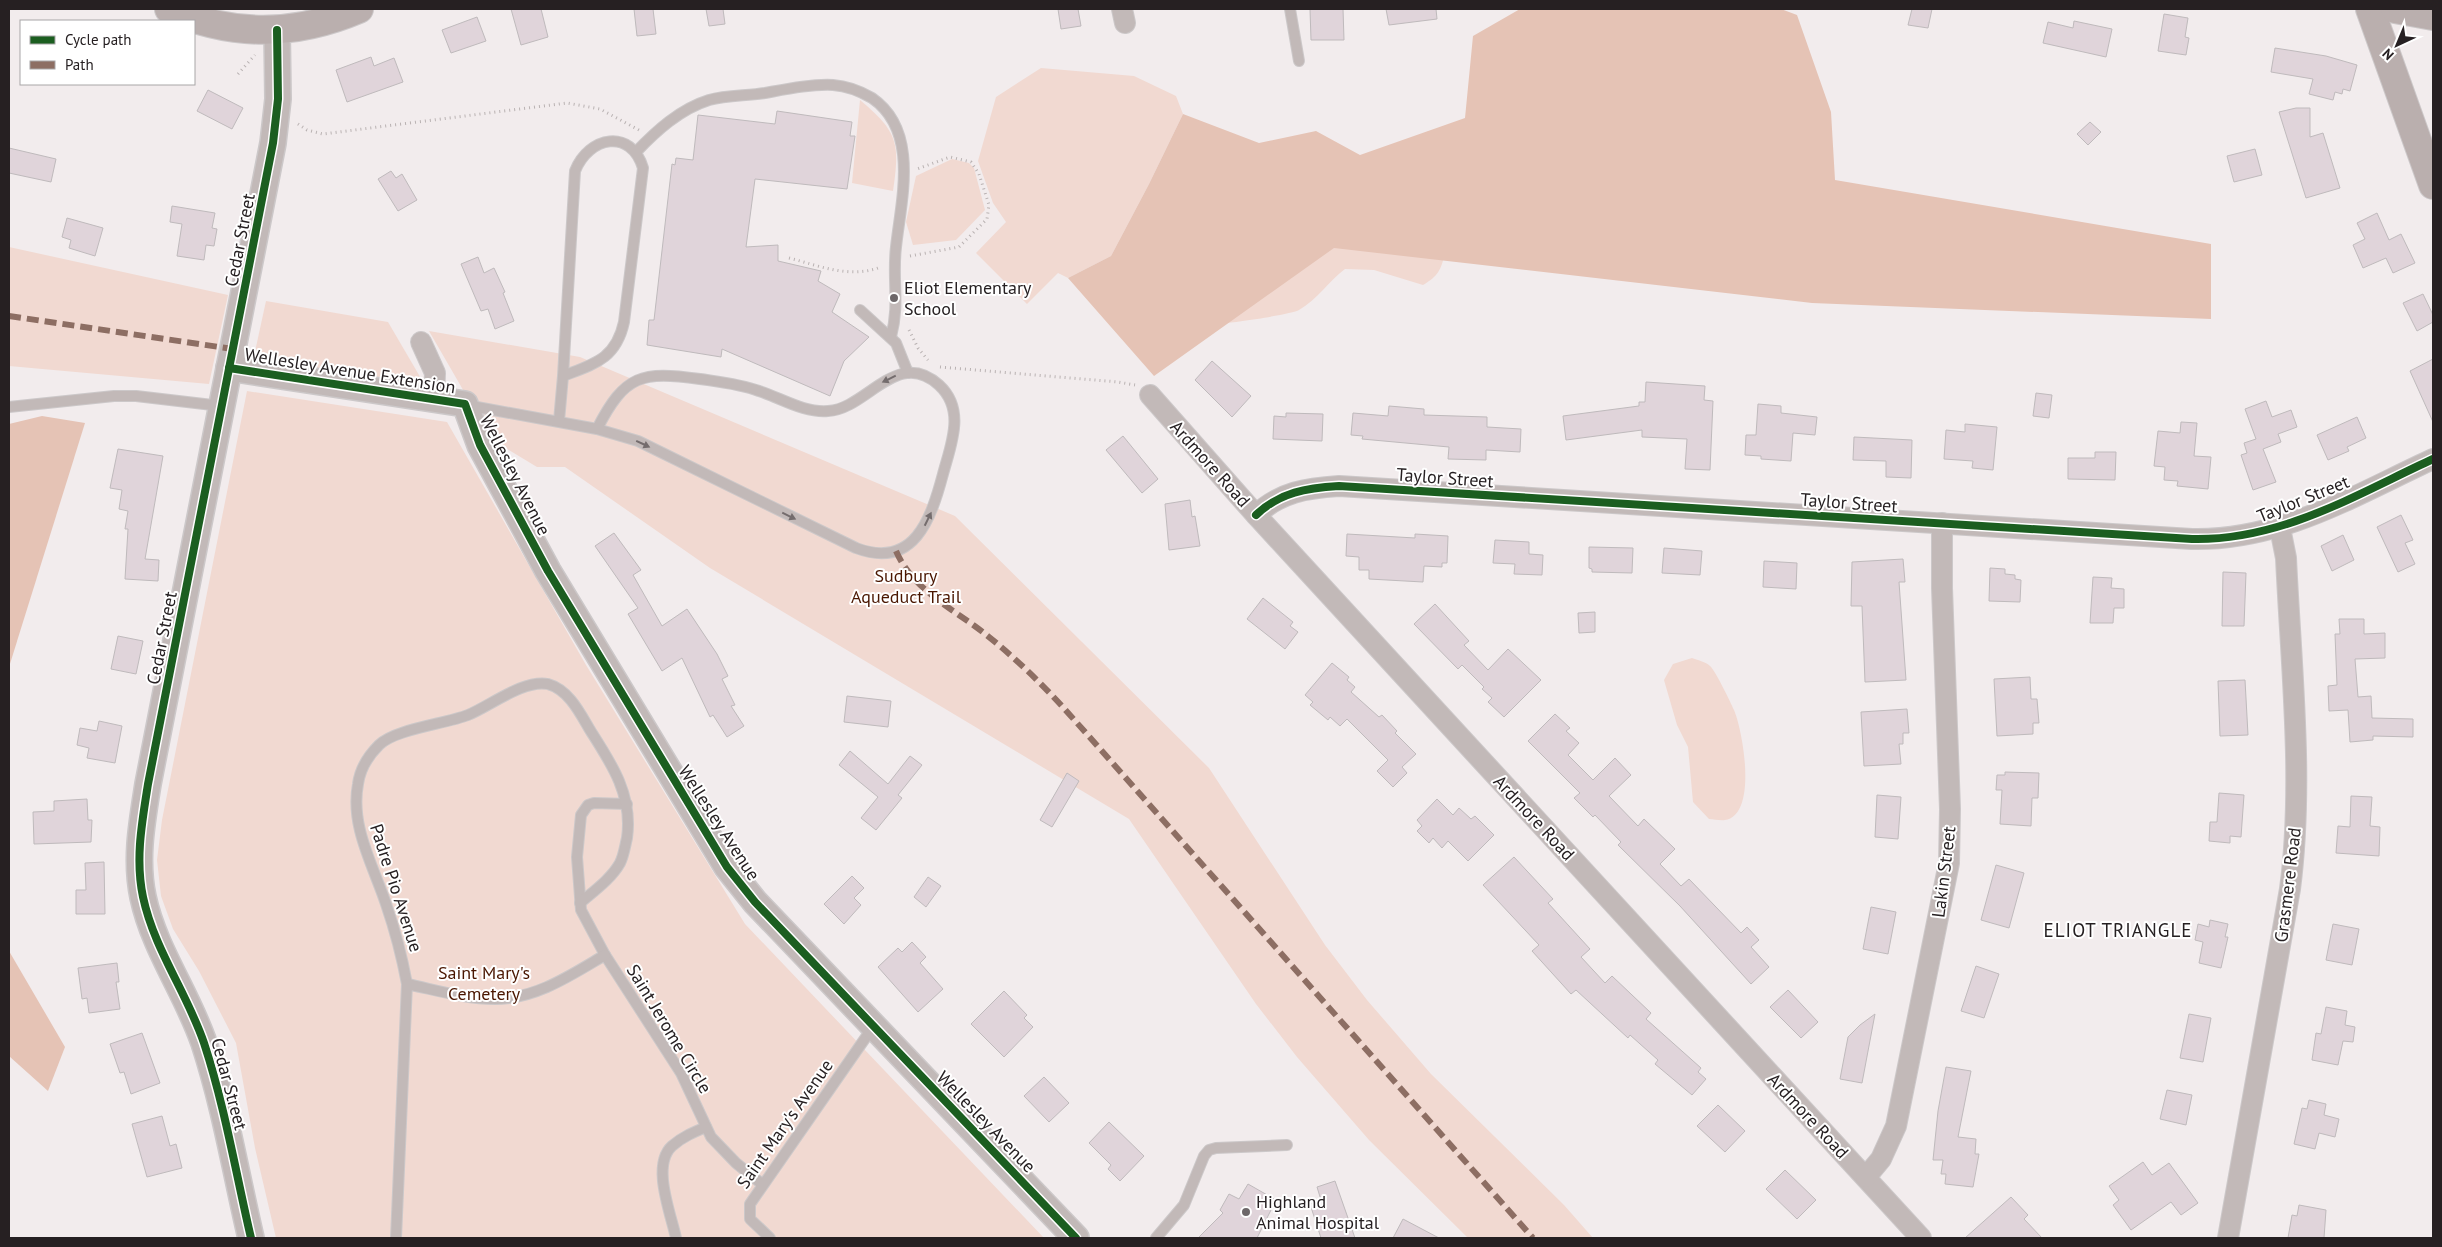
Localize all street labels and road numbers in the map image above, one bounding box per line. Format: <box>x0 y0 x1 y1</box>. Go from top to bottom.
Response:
street label: Cedar Street <box>219 191 260 288</box>
street label: Wellesley Avenue Extension <box>243 342 457 399</box>
street label: Wellesley Avenue <box>475 410 556 539</box>
street label: Ardmore Road <box>1165 416 1255 512</box>
street label: Taylor Street <box>1396 463 1494 492</box>
street label: Taylor Street <box>2253 470 2352 527</box>
street label: Taylor Street <box>1800 488 1898 517</box>
street label: Cedar Street <box>141 589 182 686</box>
street label: Wellesley Avenue <box>674 761 765 885</box>
street label: Ardmore Road <box>1489 770 1580 865</box>
street label: Padre Pio Avenue <box>365 821 428 955</box>
street label: Lakin Street <box>1926 825 1961 919</box>
street label: Grasmere Road <box>2269 826 2306 944</box>
street label: Saint Jerome Circle <box>622 960 717 1097</box>
street label: Cedar Street <box>206 1035 253 1132</box>
street label: Saint Mary's Avenue <box>731 1055 838 1193</box>
street label: Wellesley Avenue <box>932 1066 1041 1177</box>
street label: Ardmore Road <box>1763 1068 1854 1163</box>

